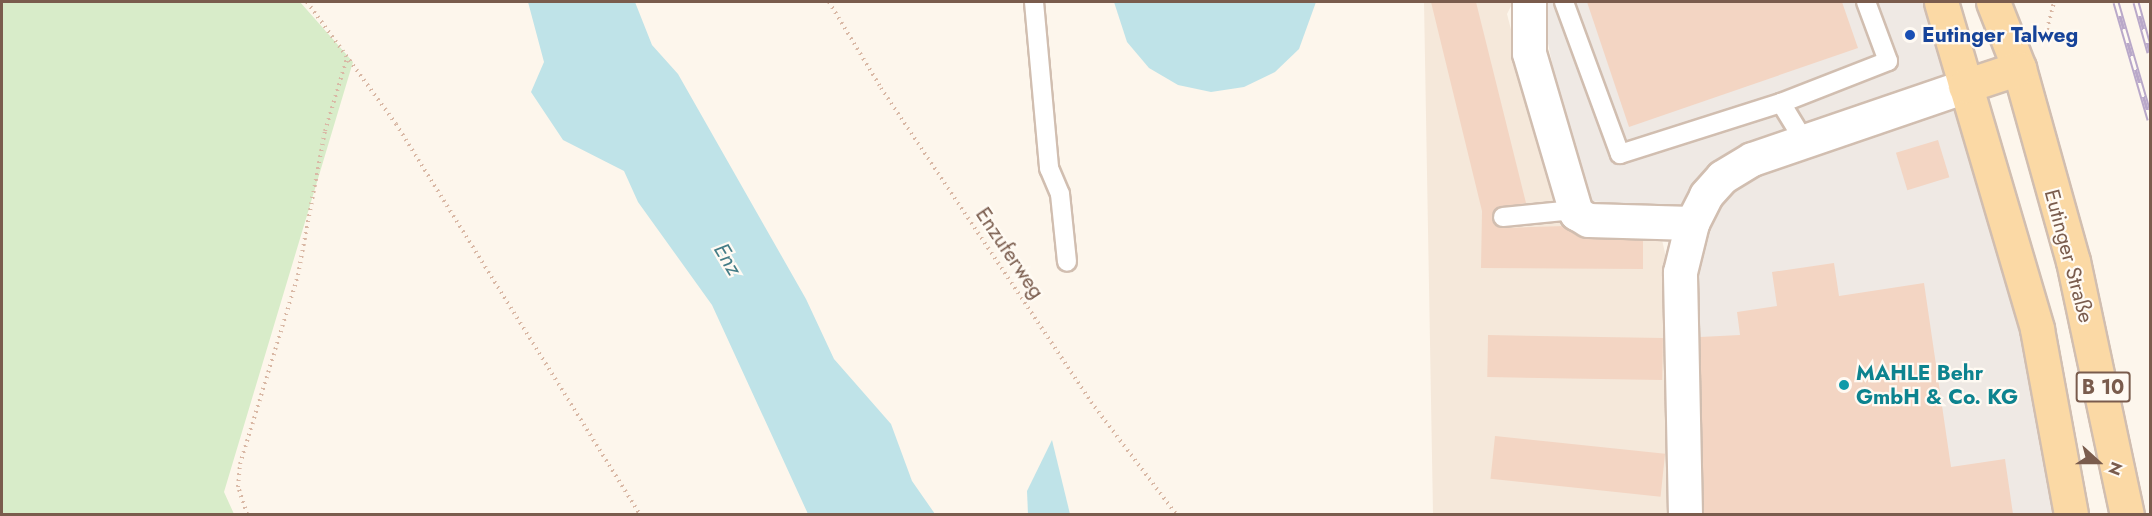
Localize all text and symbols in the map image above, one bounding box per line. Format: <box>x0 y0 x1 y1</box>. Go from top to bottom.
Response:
place label: Eutinger Talweg <box>1922 22 2078 48</box>
marker: Eutinger Talweg <box>1903 28 1917 42</box>
street label: Eutinger Straße <box>2039 187 2099 325</box>
street label: Enzuferweg <box>970 203 1050 303</box>
water label: Enz <box>708 238 748 280</box>
place label: MAHLE Behr GmbH & Co. KG <box>1856 360 2018 410</box>
road number: B 10 <box>2074 370 2132 404</box>
marker: MAHLE Behr GmbH & Co. KG <box>1837 378 1851 392</box>
north arrow <box>2068 432 2128 492</box>
text: N <box>2102 459 2128 479</box>

